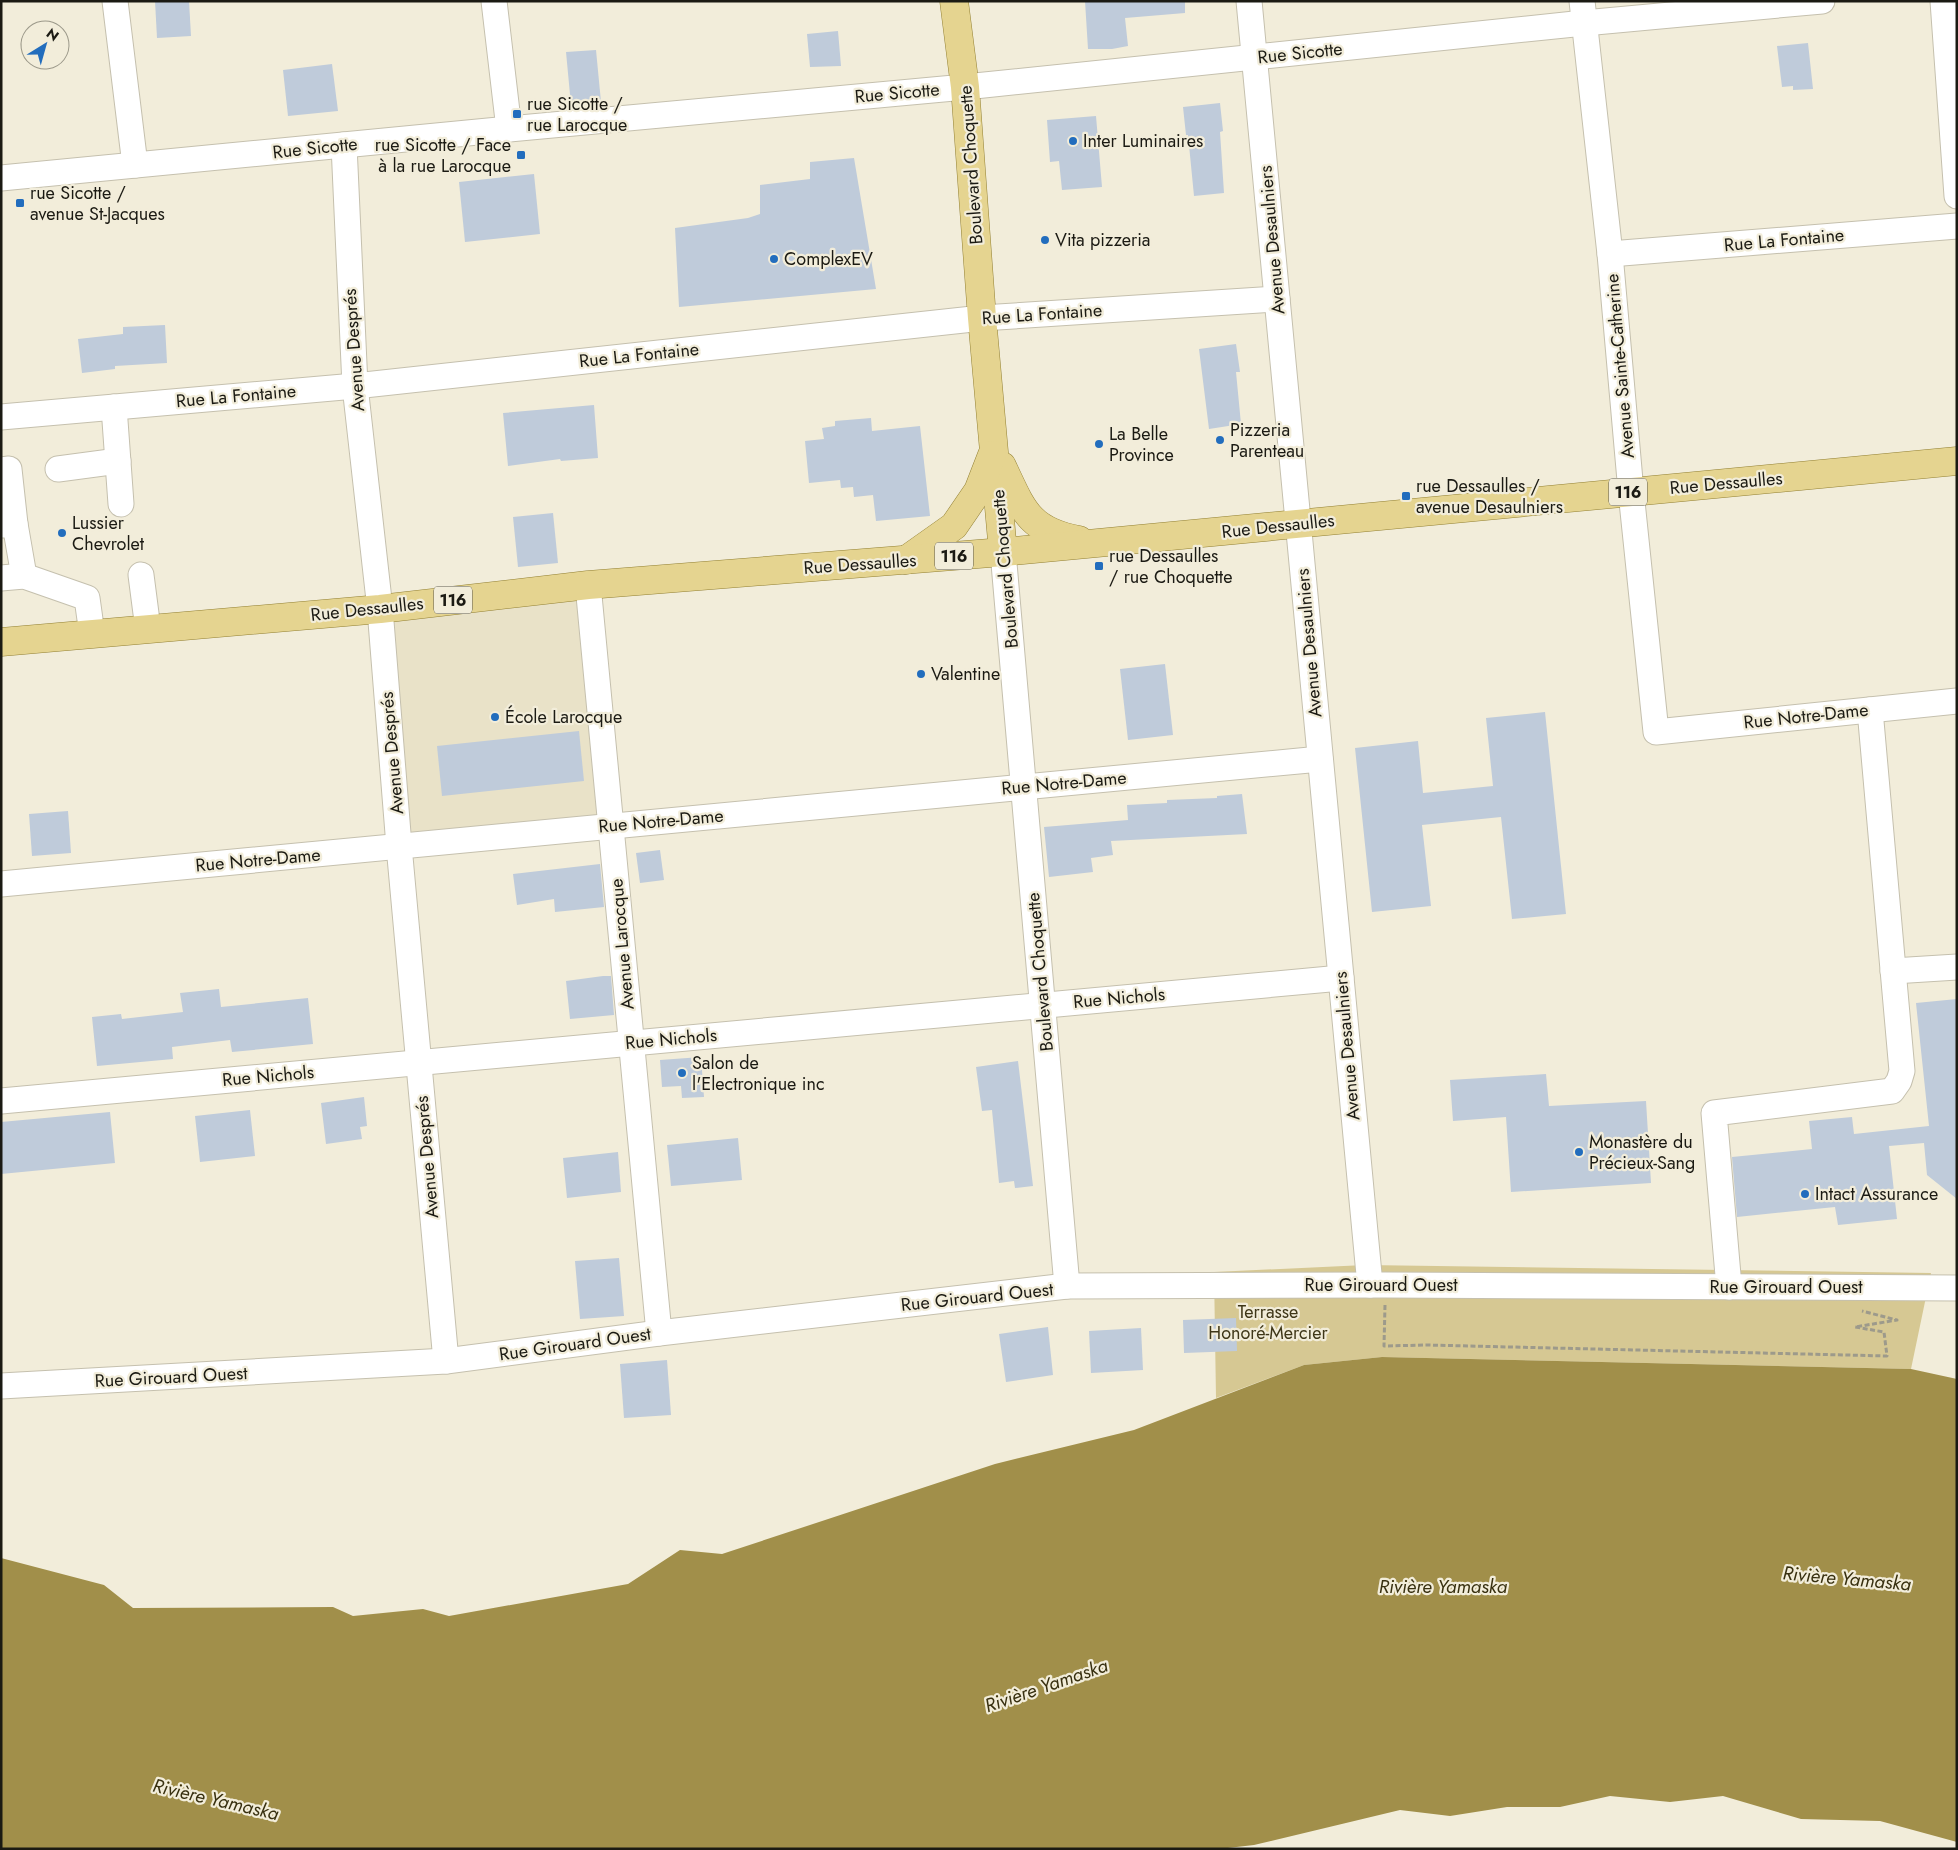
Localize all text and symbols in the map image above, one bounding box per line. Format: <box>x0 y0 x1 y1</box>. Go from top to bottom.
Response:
north arrow <box>20 20 70 70</box>
text: N <box>42 23 63 46</box>
street label: Rue Sicotte <box>1256 36 1344 70</box>
street label: Rue Sicotte <box>853 76 941 110</box>
street label: Boulevard Choquette <box>952 85 990 245</box>
place label: rue Sicotte / rue Larocque <box>527 91 627 138</box>
marker: rue Sicotte / rue Larocque <box>511 108 523 120</box>
place label: Inter Luminaires <box>1083 128 1203 154</box>
street label: Rue Sicotte <box>271 131 359 165</box>
place label: rue Sicotte / Face à la rue Larocque <box>375 132 511 179</box>
marker: Inter Luminaires <box>1067 135 1079 147</box>
marker: rue Sicotte / Face à la rue Larocque <box>515 149 527 161</box>
street label: Avenue Desaulniers <box>1253 164 1291 316</box>
place label: rue Sicotte / avenue St-Jacques <box>30 180 165 227</box>
marker: rue Sicotte / avenue St-Jacques <box>14 197 26 209</box>
street label: Rue La Fontaine <box>1723 222 1845 258</box>
place label: Vita pizzeria <box>1055 227 1151 253</box>
marker: Vita pizzeria <box>1039 234 1051 246</box>
place label: ComplexEV <box>784 246 873 272</box>
marker: ComplexEV <box>768 253 780 265</box>
street label: Avenue Sainte-Catherine <box>1599 273 1641 459</box>
street label: Avenue Després <box>337 288 371 412</box>
street label: Rue La Fontaine <box>981 297 1103 331</box>
street label: Rue La Fontaine <box>578 336 700 374</box>
street label: Rue La Fontaine <box>175 378 297 414</box>
place label: Pizzeria Parenteau <box>1230 417 1304 464</box>
place label: La Belle Province <box>1109 421 1174 468</box>
marker: Pizzeria Parenteau <box>1214 434 1226 446</box>
marker: La Belle Province <box>1093 438 1105 450</box>
street label: Rue Dessaulles <box>1669 465 1783 501</box>
place label: rue Dessaulles / avenue Desaulniers <box>1416 473 1563 520</box>
road number: 116 <box>1609 478 1647 506</box>
street label: Boulevard Choquette <box>985 488 1025 650</box>
marker: rue Dessaulles / avenue Desaulniers <box>1400 490 1412 502</box>
street label: Rue Dessaulles <box>1220 507 1336 545</box>
place label: Lussier Chevrolet <box>72 510 145 557</box>
marker: Lussier Chevrolet <box>56 527 68 539</box>
road number: 116 <box>935 542 973 570</box>
place label: rue Dessaulles / rue Choquette <box>1109 543 1232 590</box>
street label: Rue Dessaulles <box>803 547 917 581</box>
marker: rue Dessaulles / rue Choquette <box>1093 560 1105 572</box>
street label: Avenue Desaulniers <box>1290 567 1328 719</box>
road number: 116 <box>434 586 472 614</box>
street label: Rue Dessaulles <box>309 590 425 628</box>
place label: Valentine <box>931 661 1000 687</box>
marker: Valentine <box>915 668 927 680</box>
street label: Avenue Després <box>374 691 410 815</box>
street label: Rue Notre-Dame <box>1742 697 1870 735</box>
place label: École Larocque <box>505 704 622 730</box>
marker: École Larocque <box>489 711 501 723</box>
street label: Rue Notre-Dame <box>1000 765 1128 801</box>
street label: Rue Notre-Dame <box>597 803 725 839</box>
street label: Rue Notre-Dame <box>194 842 322 878</box>
street label: Avenue Larocque <box>603 877 641 1011</box>
street label: Boulevard Choquette <box>1020 891 1060 1053</box>
street label: Avenue Desaulniers <box>1328 970 1366 1122</box>
street label: Rue Nichols <box>1072 981 1166 1015</box>
street label: Rue Nichols <box>624 1022 718 1056</box>
place label: Salon de l'Electronique inc <box>692 1050 824 1097</box>
street label: Rue Nichols <box>221 1059 315 1093</box>
marker: Salon de l'Electronique inc <box>676 1067 688 1079</box>
street label: Avenue Després <box>409 1095 445 1219</box>
place label: Monastère du Précieux-Sang <box>1589 1129 1695 1176</box>
marker: Monastère du Précieux-Sang <box>1573 1146 1585 1158</box>
place label: Intact Assurance <box>1815 1181 1938 1207</box>
marker: Intact Assurance <box>1799 1188 1811 1200</box>
street label: Rue Girouard Ouest <box>1304 1272 1458 1298</box>
street label: Rue Girouard Ouest <box>1709 1274 1863 1300</box>
street label: Rue Girouard Ouest <box>900 1276 1055 1318</box>
park label: Terrasse Honoré-Mercier <box>1208 1299 1329 1346</box>
street label: Rue Girouard Ouest <box>497 1320 653 1368</box>
street label: Rue Girouard Ouest <box>94 1360 249 1394</box>
water label: Rivière Yamaska <box>1782 1559 1913 1598</box>
water label: Rivière Yamaska <box>1379 1573 1508 1600</box>
water label: Rivière Yamaska <box>981 1652 1112 1719</box>
water label: Rivière Yamaska <box>150 1772 282 1827</box>

